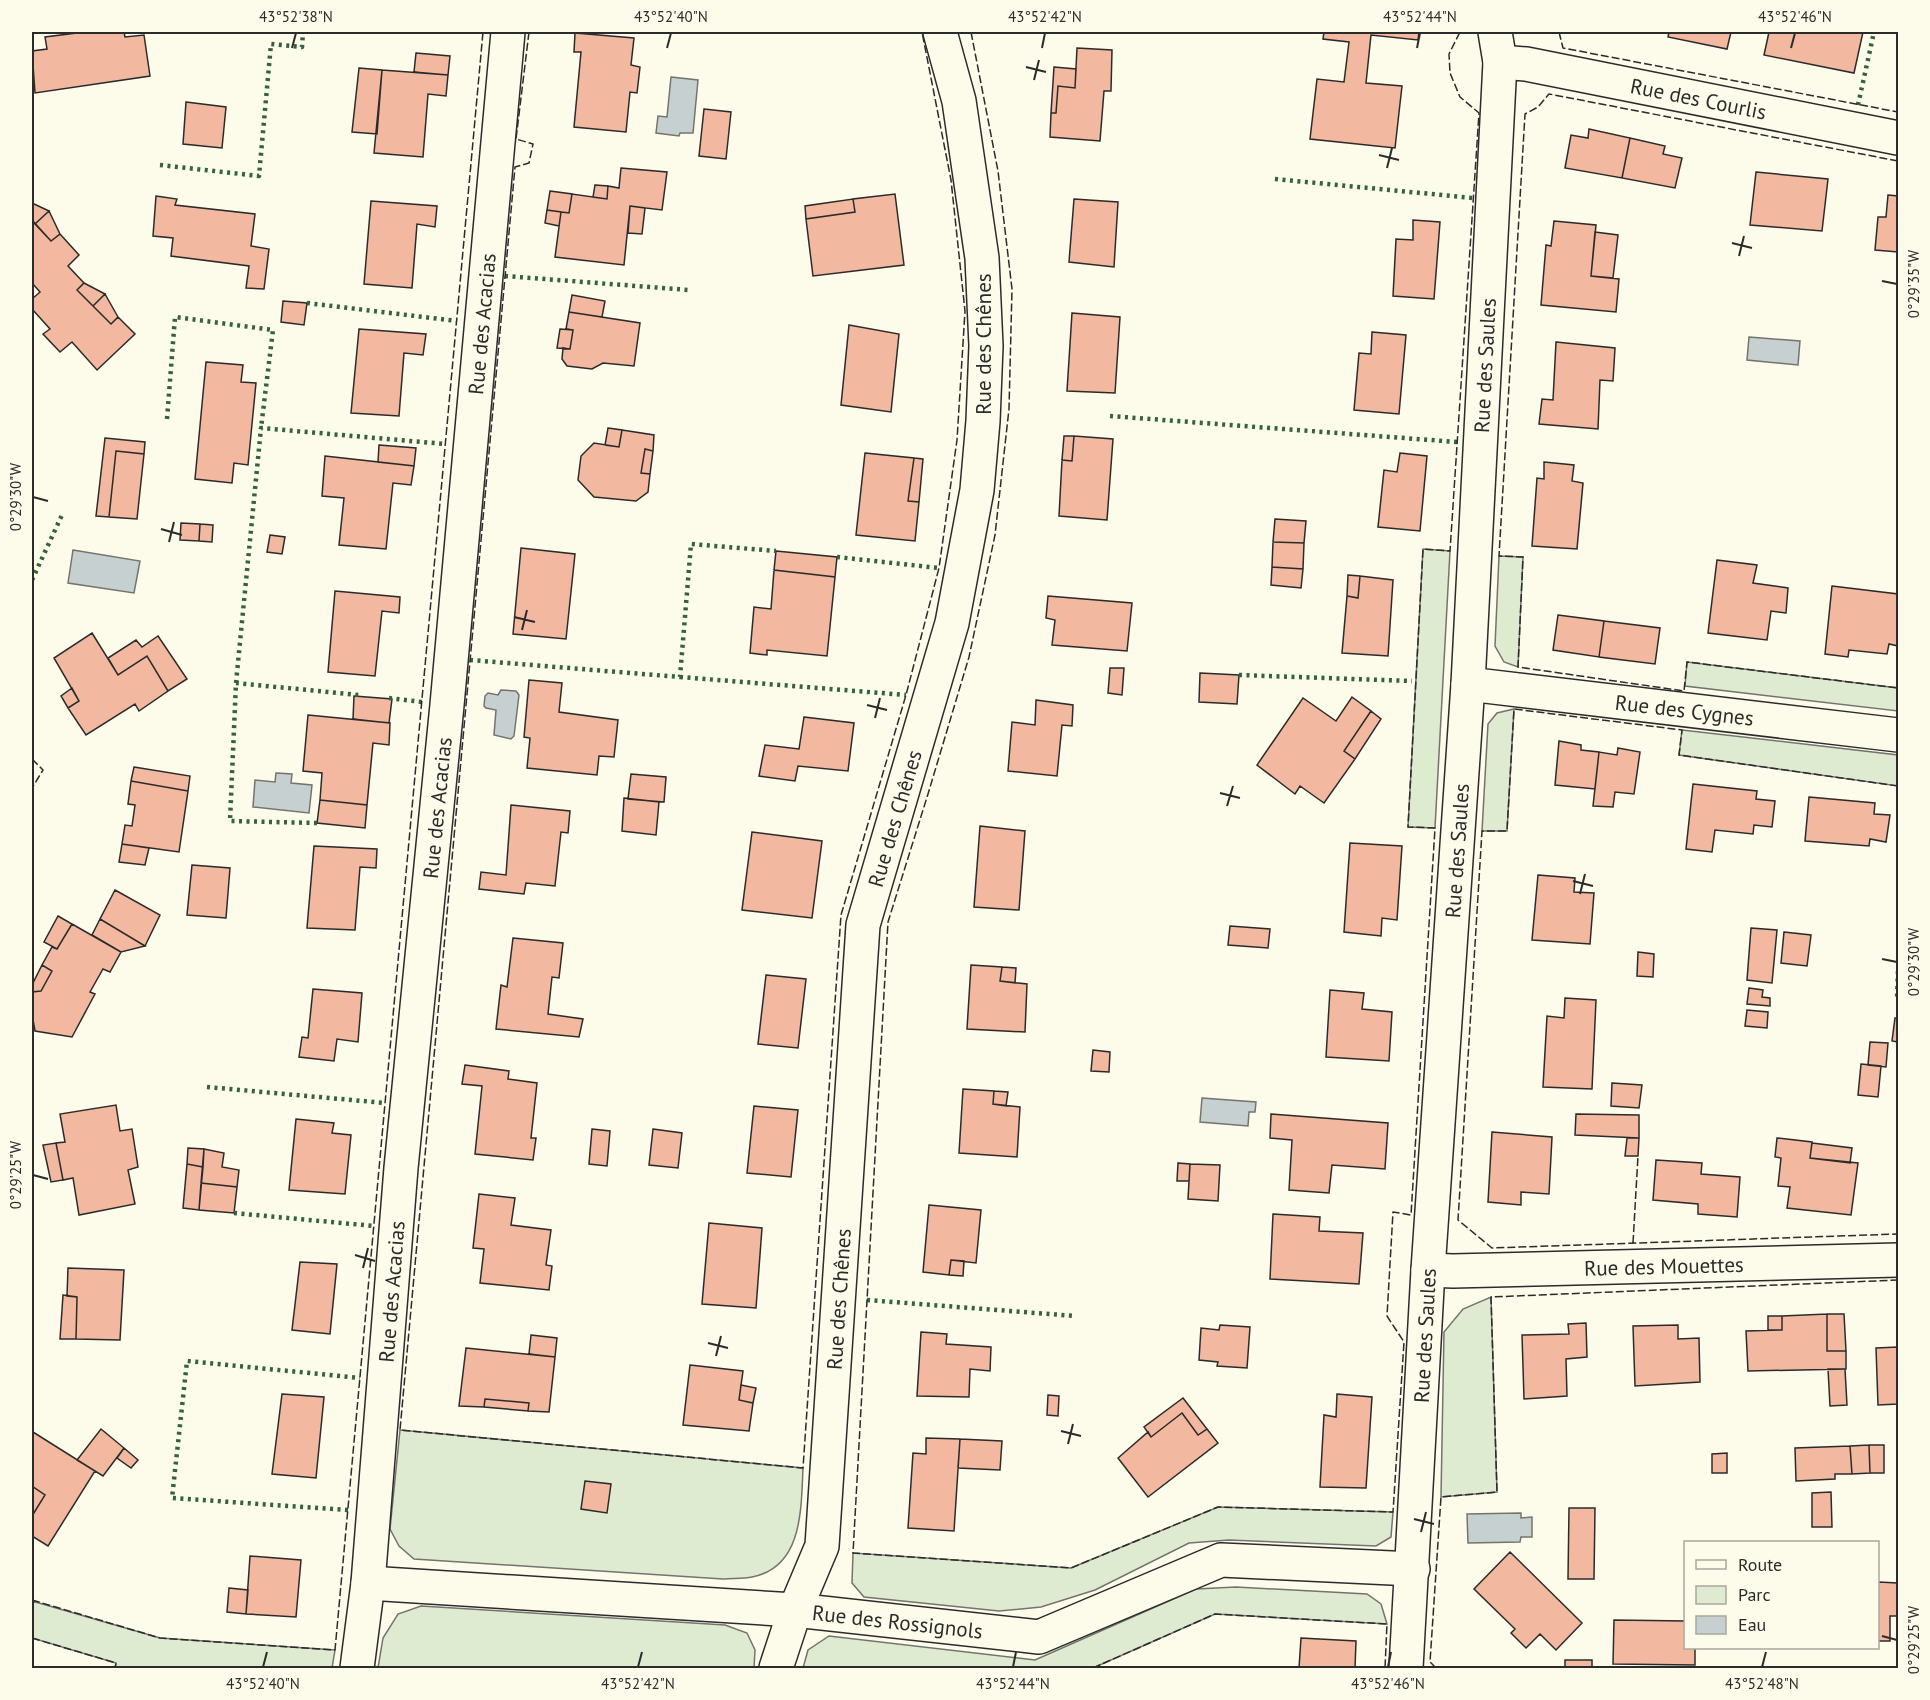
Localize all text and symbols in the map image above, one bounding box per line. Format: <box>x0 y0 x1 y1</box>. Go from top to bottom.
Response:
text: 43°52'38"N <box>259 7 333 26</box>
text: 43°52'40"N <box>634 7 708 26</box>
text: 43°52'42"N <box>1008 7 1082 26</box>
text: 43°52'44"N <box>1383 7 1457 26</box>
text: 43°52'46"N <box>1758 7 1832 26</box>
street label: Rue des Courlis <box>1628 72 1769 125</box>
text: 0°29'35"W <box>1904 249 1923 318</box>
street label: Rue des Acacias <box>462 252 501 396</box>
street label: Rue des Chênes <box>970 273 997 415</box>
street label: Rue des Saules <box>1467 297 1501 433</box>
text: 0°29'30"W <box>6 462 25 531</box>
street label: Rue des Cygnes <box>1614 688 1755 731</box>
street label: Rue des Acacias <box>416 736 457 880</box>
street label: Rue des Chênes <box>861 747 927 890</box>
street label: Rue des Saules <box>1439 782 1475 919</box>
text: 0°29'30"W <box>1904 927 1923 996</box>
text: 0°29'25"W <box>6 1140 25 1209</box>
street label: Rue des Acacias <box>372 1220 410 1363</box>
street label: Rue des Chênes <box>820 1228 856 1371</box>
street label: Rue des Mouettes <box>1584 1250 1744 1281</box>
street label: Rue des Saules <box>1407 1267 1442 1404</box>
legend <box>1684 1541 1879 1649</box>
text: Route <box>1738 1553 1782 1576</box>
text: Parc <box>1738 1583 1771 1606</box>
street label: Rue des Rossignols <box>811 1598 984 1644</box>
text: 0°29'25"W <box>1904 1605 1923 1674</box>
text: Eau <box>1738 1613 1766 1636</box>
text: 43°52'40"N <box>226 1674 300 1693</box>
text: 43°52'42"N <box>601 1674 675 1693</box>
text: 43°52'44"N <box>976 1674 1050 1693</box>
text: 43°52'46"N <box>1351 1674 1425 1693</box>
text: 43°52'48"N <box>1725 1674 1799 1693</box>

